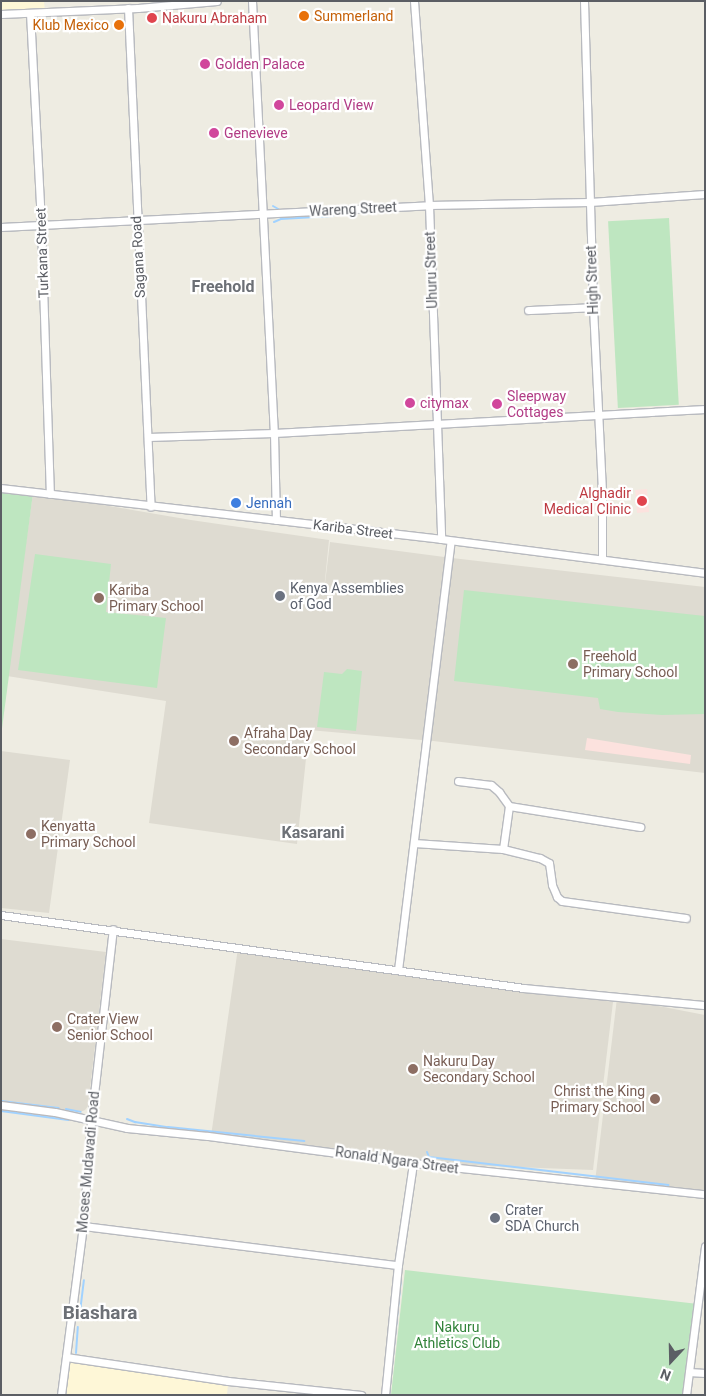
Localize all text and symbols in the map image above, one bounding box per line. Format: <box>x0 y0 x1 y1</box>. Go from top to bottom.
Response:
place label: Summerland <box>314 8 393 24</box>
place label: Nakuru Abraham <box>162 10 267 26</box>
marker: Summerland <box>298 10 310 22</box>
marker: Nakuru Abraham <box>146 12 158 24</box>
place label: Klub Mexico <box>32 17 109 33</box>
marker: Klub Mexico <box>113 19 125 31</box>
place label: Golden Palace <box>215 56 305 72</box>
marker: Golden Palace <box>199 58 211 70</box>
place label: Leopard View <box>289 97 374 113</box>
marker: Leopard View <box>273 99 285 111</box>
place label: Genevieve <box>224 125 288 141</box>
marker: Genevieve <box>208 127 220 139</box>
street label: Wareng Street <box>309 198 397 220</box>
street label: Turkana Street <box>32 207 52 299</box>
street label: Sagana Road <box>127 215 149 299</box>
street label: Uhuru Street <box>421 231 441 309</box>
street label: High Street <box>582 245 602 315</box>
district label: Freehold <box>192 277 254 297</box>
place label: Sleepway Cottages <box>507 388 566 421</box>
place label: citymax <box>420 395 469 411</box>
marker: citymax <box>404 397 416 409</box>
marker: Sleepway Cottages <box>491 398 503 410</box>
place label: Alghadir Medical Clinic <box>544 485 631 518</box>
marker: Alghadir Medical Clinic <box>635 494 649 508</box>
place label: Jennah <box>246 495 292 511</box>
marker: Jennah <box>230 497 242 509</box>
street label: Kariba Street <box>312 516 394 542</box>
place label: Kenya Assemblies of God <box>290 580 404 612</box>
place label: Kariba Primary School <box>109 582 204 614</box>
marker: Kenya Assemblies of God <box>274 590 286 602</box>
marker: Kariba Primary School <box>93 592 105 604</box>
place label: Freehold Primary School <box>583 648 678 680</box>
marker: Freehold Primary School <box>567 658 579 670</box>
place label: Afraha Day Secondary School <box>244 725 356 758</box>
marker: Afraha Day Secondary School <box>228 735 240 747</box>
place label: Kenyatta Primary School <box>41 818 136 850</box>
district label: Kasarani <box>282 823 344 843</box>
marker: Kenyatta Primary School <box>25 828 37 840</box>
place label: Crater View Senior School <box>67 1011 153 1044</box>
marker: Crater View Senior School <box>51 1021 63 1033</box>
place label: Nakuru Day Secondary School <box>423 1053 535 1086</box>
marker: Nakuru Day Secondary School <box>407 1063 419 1075</box>
place label: Christ the King Primary School <box>550 1083 645 1116</box>
street label: Moses Mudavadi Road <box>73 1090 103 1234</box>
marker: Christ the King Primary School <box>649 1093 661 1105</box>
street label: Ronald Ngara Street <box>334 1143 460 1177</box>
place label: Crater SDA Church <box>505 1202 579 1234</box>
marker: Crater SDA Church <box>489 1212 501 1224</box>
district label: Biashara <box>63 1302 137 1324</box>
park label: Nakuru Athletics Club <box>414 1319 500 1351</box>
north arrow <box>646 1336 696 1386</box>
text: N <box>658 1366 673 1384</box>

